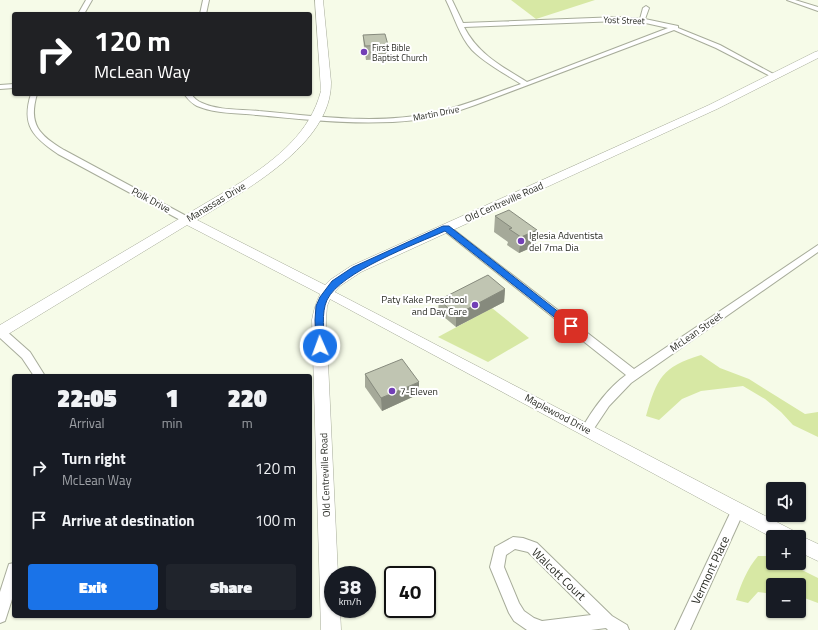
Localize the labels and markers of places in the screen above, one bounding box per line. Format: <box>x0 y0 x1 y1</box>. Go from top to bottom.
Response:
place label: First Bible Baptist Church <box>372 41 428 64</box>
marker: First Bible Baptist Church <box>359 47 369 57</box>
place label: Iglesia Adventista del 7ma Dia <box>529 228 603 255</box>
marker: Iglesia Adventista del 7ma Dia <box>516 236 526 246</box>
place label: Paty Kake Preschool and Day Care <box>381 292 467 319</box>
marker: Paty Kake Preschool and Day Care <box>470 300 480 310</box>
pin <box>554 309 588 343</box>
place label: 7-Eleven <box>400 384 438 399</box>
marker: 7-Eleven <box>387 386 397 396</box>

